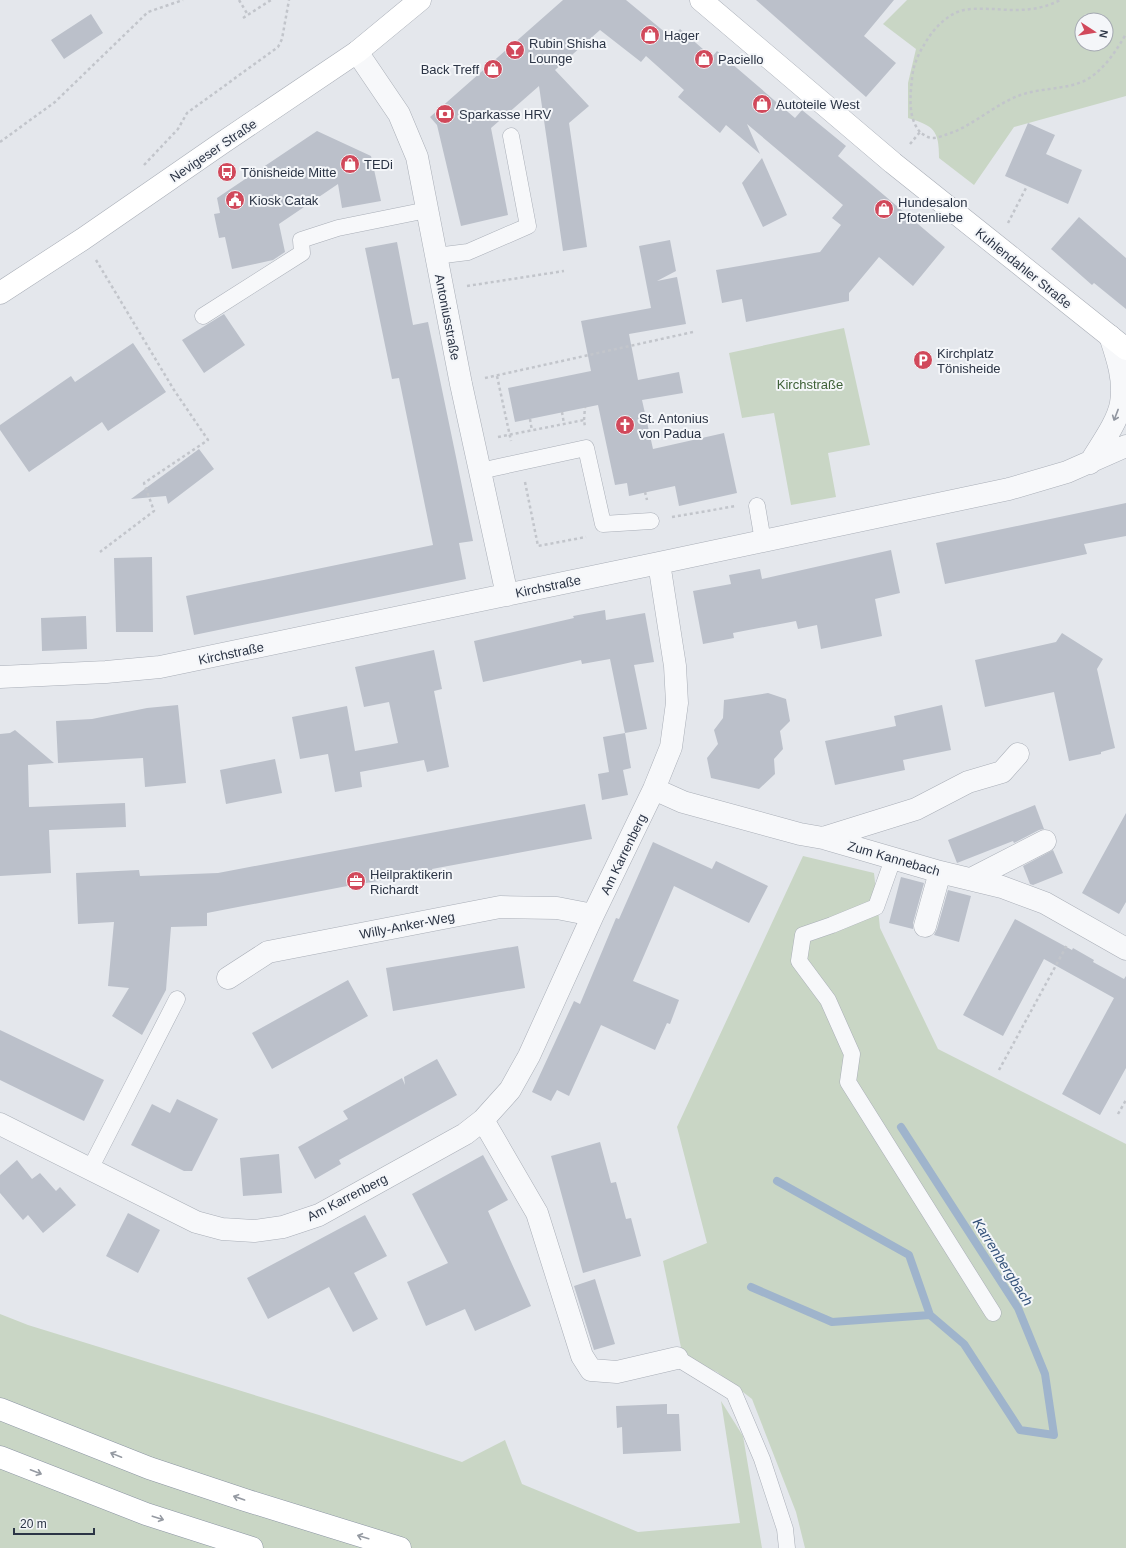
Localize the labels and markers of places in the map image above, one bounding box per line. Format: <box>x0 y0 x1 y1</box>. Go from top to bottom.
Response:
shop icon: Hager <box>639 24 661 46</box>
place label: Hager <box>664 28 700 43</box>
place label: Rubin Shisha Lounge <box>529 36 607 66</box>
bar icon: Rubin Shisha Lounge <box>504 39 526 61</box>
shop icon: Paciello <box>693 48 715 70</box>
place label: Paciello <box>718 52 764 67</box>
shop icon: Back Treff <box>482 58 504 80</box>
place label: Back Treff <box>421 62 479 77</box>
shop icon: Autoteile West <box>751 93 773 115</box>
place label: Autoteile West <box>776 97 860 112</box>
bank icon: Sparkasse HRV <box>434 103 456 125</box>
place label: Sparkasse HRV <box>459 107 552 122</box>
shop icon: TEDi <box>339 153 361 175</box>
place label: TEDi <box>364 157 393 172</box>
bus stop icon: Tönisheide Mitte <box>216 161 238 183</box>
place label: Tönisheide Mitte <box>241 165 336 180</box>
public building icon: Kiosk Catak <box>224 189 246 211</box>
place label: Kiosk Catak <box>249 193 319 208</box>
place label: Hundesalon Pfotenliebe <box>898 195 967 225</box>
shop icon: Hundesalon Pfotenliebe <box>873 198 895 220</box>
place label: Kirchplatz Tönisheide <box>937 346 1001 376</box>
parking icon: Kirchplatz Tönisheide <box>912 349 934 371</box>
place label: St. Antonius von Padua <box>639 411 709 441</box>
church icon: St. Antonius von Padua <box>614 414 636 436</box>
place label: Heilpraktikerin Richardt <box>370 867 452 897</box>
office icon: Heilpraktikerin Richardt <box>345 870 367 892</box>

